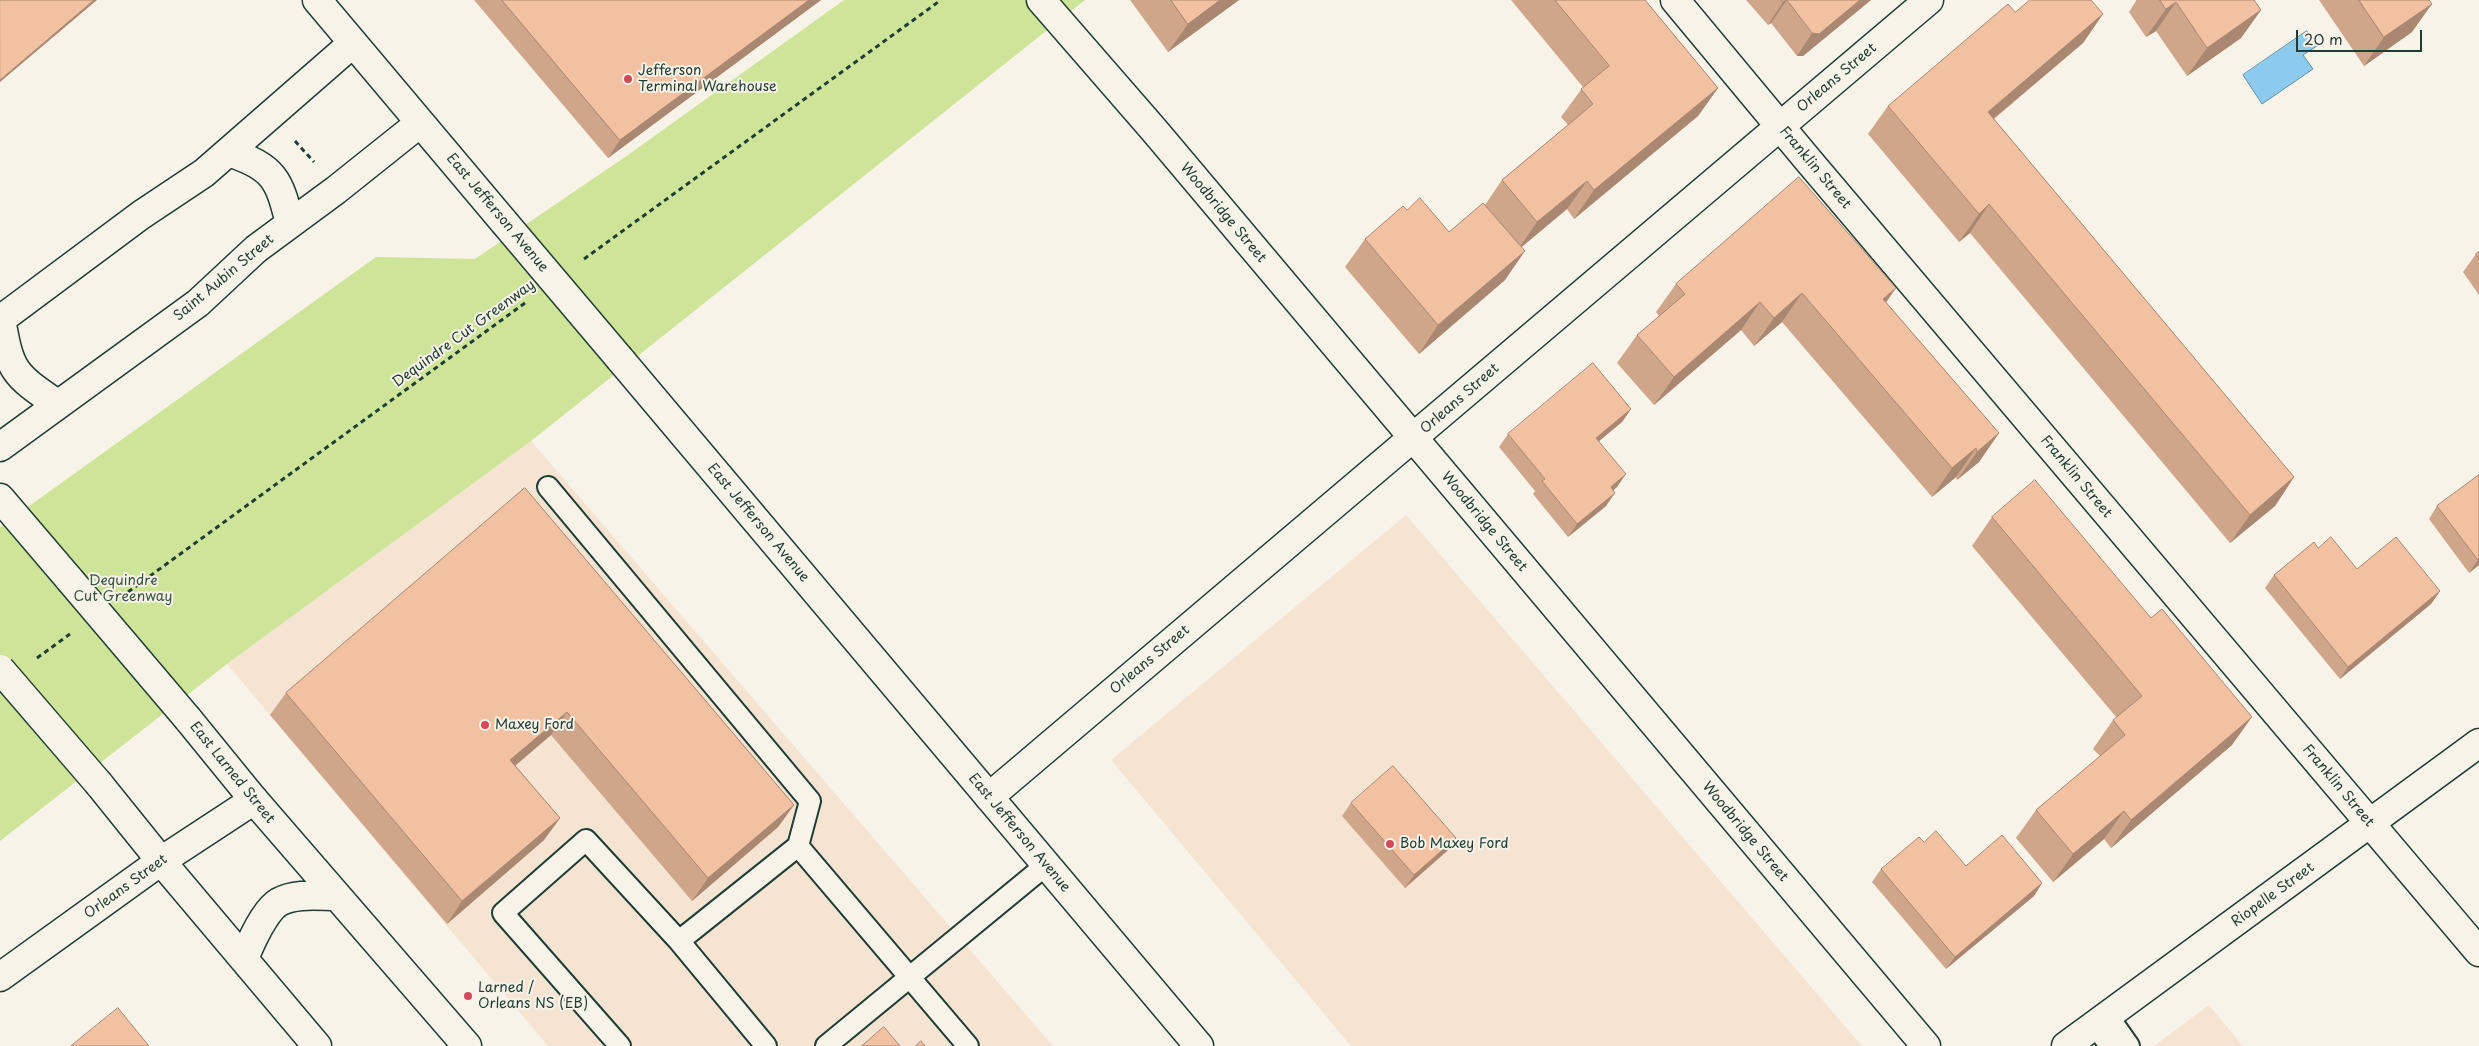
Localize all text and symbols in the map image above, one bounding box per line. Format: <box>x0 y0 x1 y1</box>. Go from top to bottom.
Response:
scale bar <box>2299 20 2425 52</box>
text: 20 m <box>2304 27 2343 50</box>
street label: Orleans Street <box>1794 40 1880 116</box>
place label: Jefferson Terminal Warehouse <box>638 63 777 95</box>
marker: Jefferson Terminal Warehouse <box>622 73 634 85</box>
street label: Franklin Street <box>1776 124 1854 212</box>
street label: East Jefferson Avenue <box>443 150 551 276</box>
street label: Woodbridge Street <box>1176 160 1270 266</box>
street label: Saint Aubin Street <box>171 231 277 325</box>
street label: Dequindre Cut Greenway <box>390 277 538 391</box>
street label: Orleans Street <box>1417 360 1503 438</box>
street label: Franklin Street <box>2037 433 2115 521</box>
street label: East Jefferson Avenue <box>704 460 812 586</box>
street label: Woodbridge Street <box>1437 469 1531 575</box>
park label: Dequindre Cut Greenway <box>74 573 172 606</box>
street label: Orleans Street <box>1107 622 1193 698</box>
place label: Maxey Ford <box>495 717 574 733</box>
street label: East Larned Street <box>186 719 278 827</box>
marker: Maxey Ford <box>479 719 491 731</box>
street label: Franklin Street <box>2299 742 2377 830</box>
street label: East Jefferson Avenue <box>965 770 1073 896</box>
street label: Woodbridge Street <box>1698 779 1792 885</box>
place label: Bob Maxey Ford <box>1400 836 1509 852</box>
marker: Bob Maxey Ford <box>1384 838 1396 850</box>
street label: Orleans Street <box>81 851 171 923</box>
street label: Riopelle Street <box>2228 859 2318 931</box>
place label: Larned / Orleans NS (EB) <box>478 980 588 1012</box>
marker: Larned / Orleans NS (EB) <box>462 990 474 1002</box>

